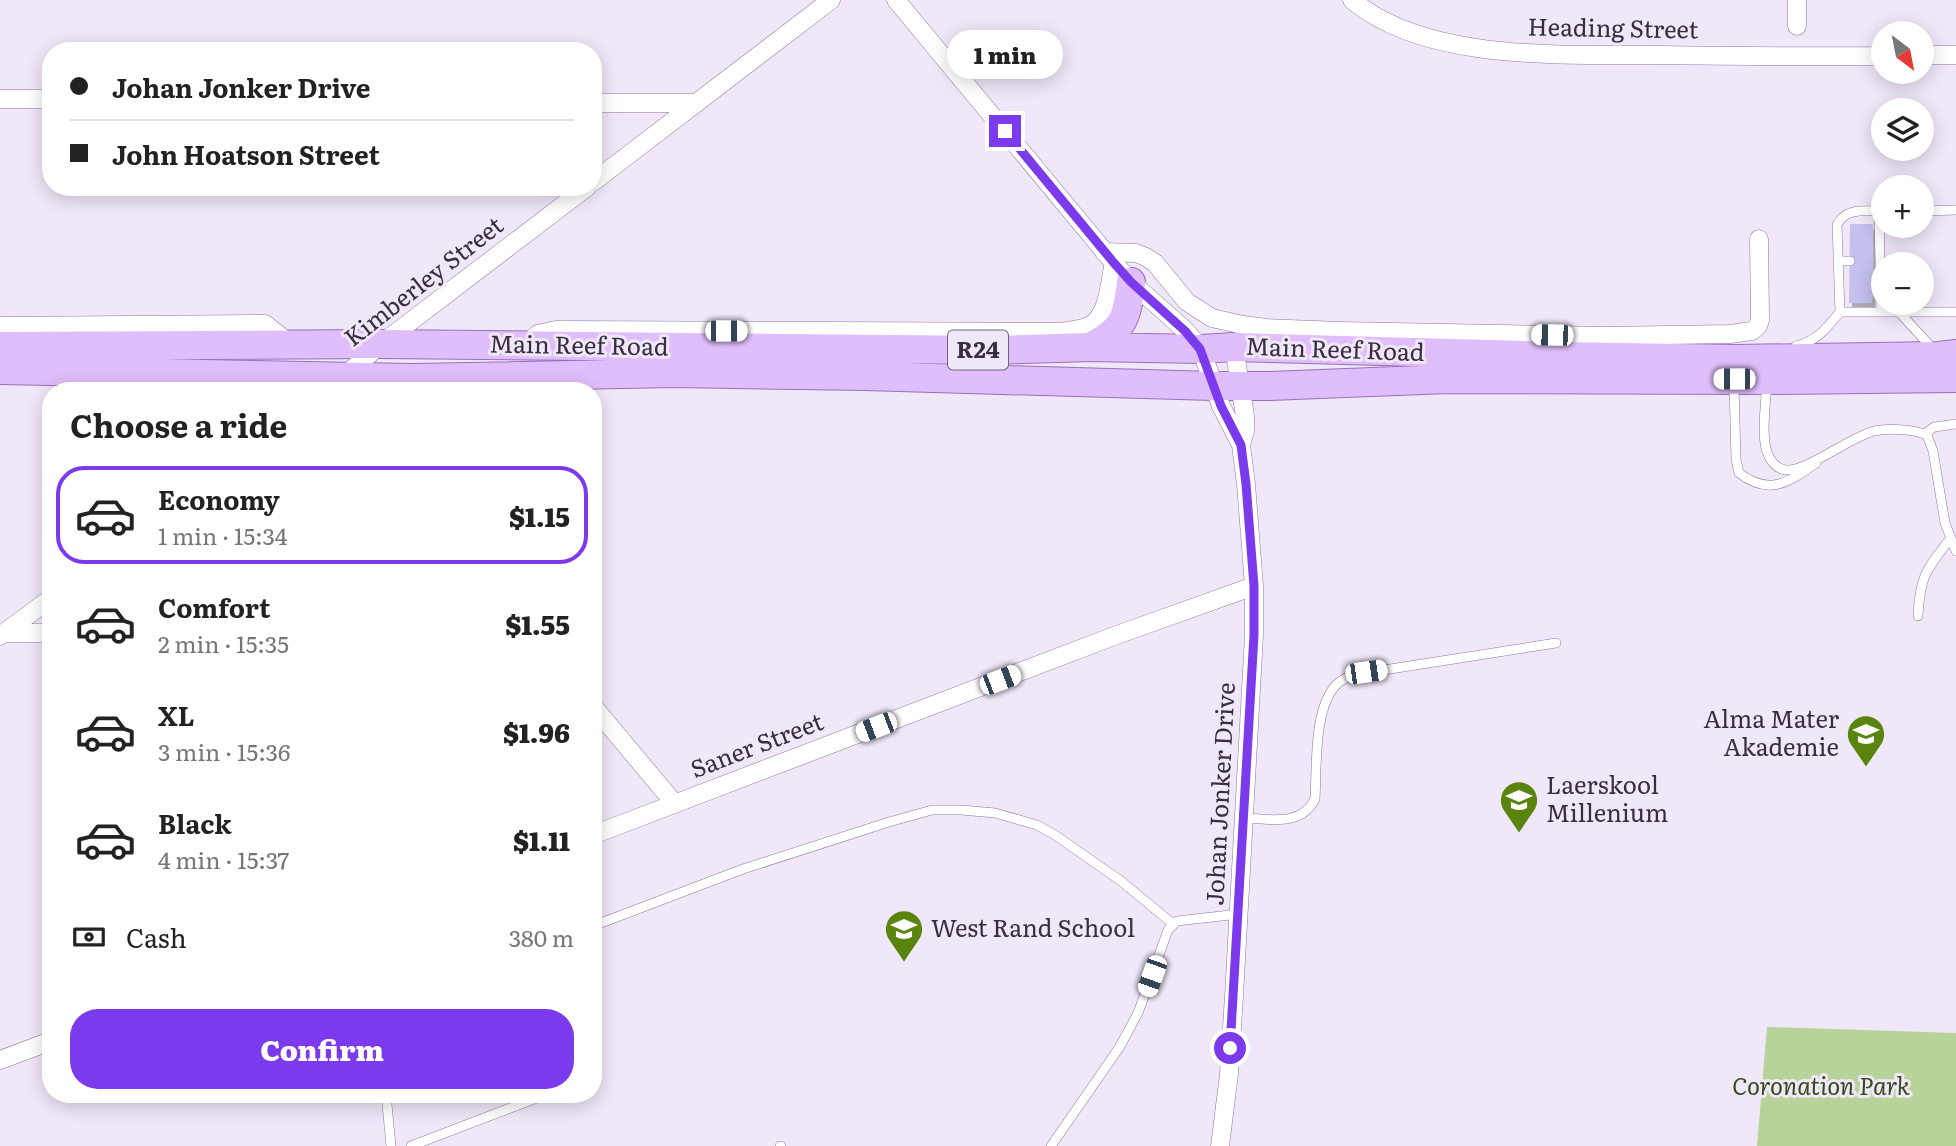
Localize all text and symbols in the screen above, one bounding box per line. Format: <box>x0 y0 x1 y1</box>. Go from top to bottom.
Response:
street label: Heading Street <box>1527 8 1699 45</box>
north arrow <box>1871 21 1934 84</box>
map controls <box>1871 21 1934 315</box>
callout: 1 min <box>947 30 1063 78</box>
text: 1 min <box>974 37 1036 71</box>
text: Johan Jonker Drive <box>112 67 371 106</box>
button: layers <box>1871 98 1934 161</box>
route end <box>989 115 1021 147</box>
text: John Hoatson Street <box>112 134 380 173</box>
button: + <box>1871 175 1934 238</box>
street label: Kimberley Street <box>335 206 510 353</box>
button: − <box>1871 252 1934 315</box>
car <box>706 321 748 342</box>
street label: Main Reef Road <box>489 324 669 363</box>
car <box>1531 324 1574 346</box>
street label: Main Reef Road <box>1245 327 1426 368</box>
road number: R24 <box>948 330 1008 370</box>
car <box>1714 369 1756 390</box>
text: Choose a ride <box>70 400 287 448</box>
text: Economy <box>158 479 280 518</box>
icon: car <box>74 484 137 547</box>
text: $1.15 <box>509 496 570 535</box>
text: 1 min · 15:34 <box>158 518 288 552</box>
text: Comfort <box>158 587 270 626</box>
icon: car <box>74 592 137 655</box>
text: $1.55 <box>505 604 570 643</box>
text: 2 min · 15:35 <box>158 626 289 660</box>
car <box>1344 659 1389 685</box>
car <box>977 663 1024 697</box>
street label: Johan Jonker Drive <box>1195 681 1242 906</box>
text: XL <box>158 695 195 734</box>
icon: car <box>74 700 137 763</box>
place label: Alma Mater Akademie <box>1703 700 1840 763</box>
street label: Saner Street <box>685 702 828 785</box>
car <box>853 710 900 744</box>
text: $1.96 <box>503 712 570 751</box>
school or university icon: Alma Mater Akademie <box>1845 713 1887 768</box>
text: 3 min · 15:36 <box>158 734 290 768</box>
place label: Laerskool Millenium <box>1546 766 1668 829</box>
school or university icon: Laerskool Millenium <box>1498 779 1540 834</box>
text: Black <box>158 803 232 842</box>
icon: car <box>74 808 137 871</box>
text: $1.11 <box>513 820 570 859</box>
text: 4 min · 15:37 <box>158 842 289 876</box>
school or university icon: West Rand School <box>883 908 925 963</box>
place label: West Rand School <box>931 909 1135 944</box>
text: Cash <box>126 917 187 956</box>
icon: cash <box>70 918 108 956</box>
text: 380 m <box>509 920 574 954</box>
car <box>1135 953 1170 999</box>
button: Confirm <box>70 1009 574 1089</box>
route start <box>1214 1032 1246 1064</box>
park label: Coronation Park <box>1732 1067 1911 1102</box>

